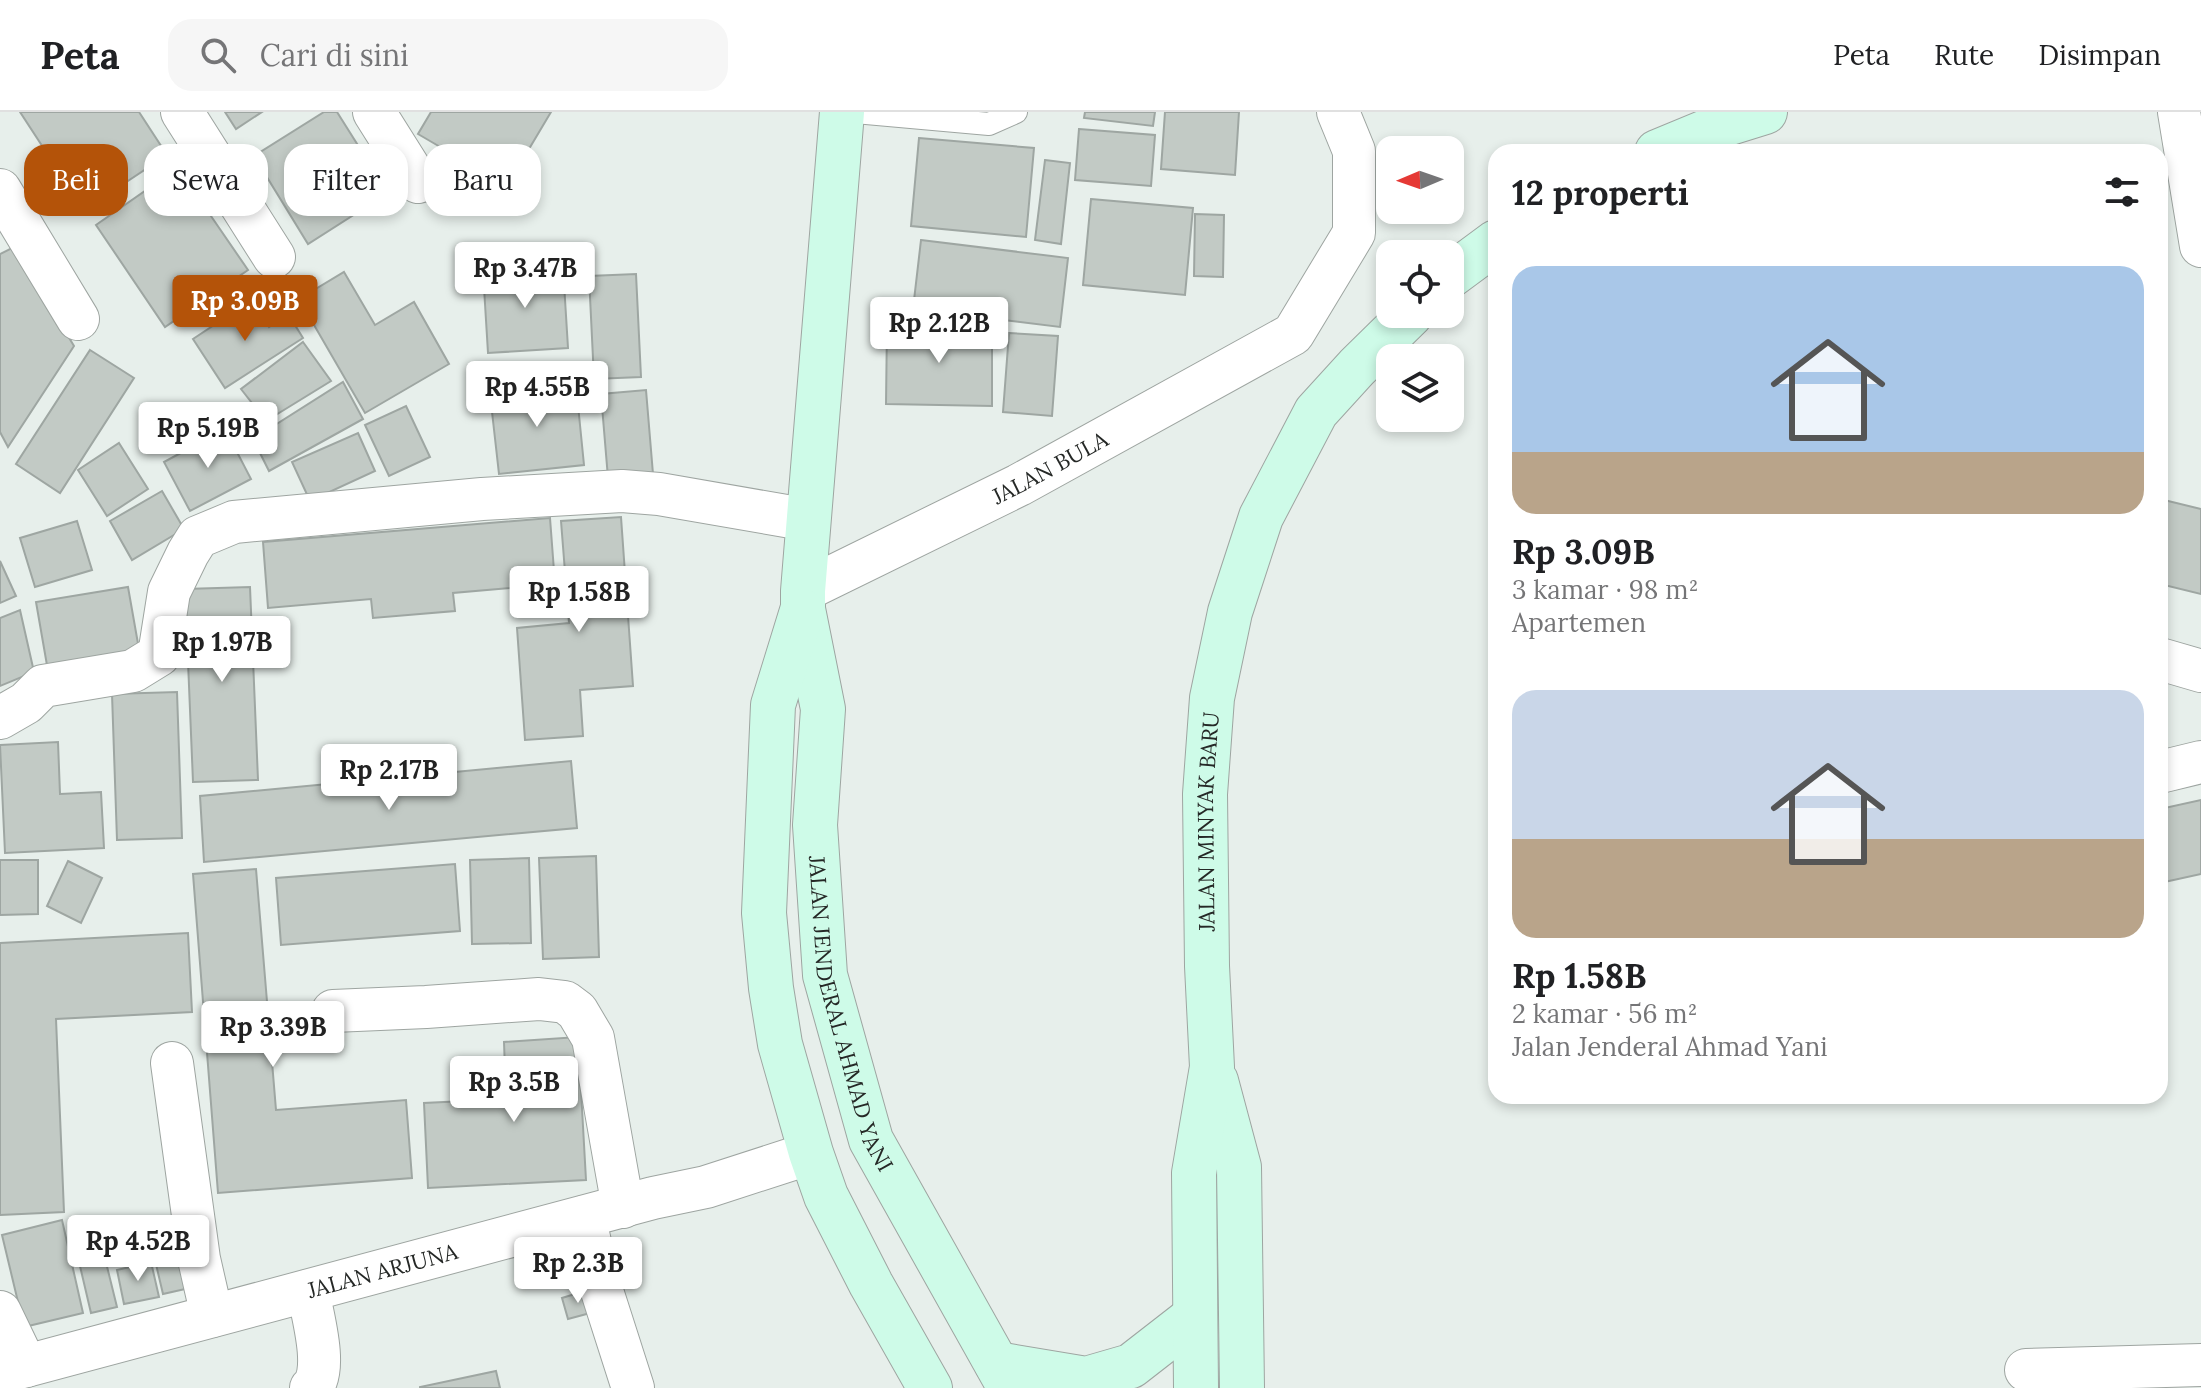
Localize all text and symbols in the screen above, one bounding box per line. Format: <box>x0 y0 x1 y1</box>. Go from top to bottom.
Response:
search box <box>168 19 728 91</box>
text: Peta <box>40 31 120 79</box>
icon: search <box>196 33 240 77</box>
text: Cari di sini <box>260 36 409 74</box>
text: Peta <box>1833 37 1890 73</box>
text: Rute <box>1934 37 1994 73</box>
text: Disimpan <box>2038 37 2161 73</box>
north arrow <box>1376 136 1464 224</box>
map controls <box>1376 136 1464 432</box>
chip: Beli <box>24 144 128 216</box>
chip: Sewa <box>144 144 268 216</box>
chip: Filter <box>284 144 408 216</box>
chip: Baru <box>424 144 541 216</box>
icon: filters <box>2100 170 2144 214</box>
text: 12 properti <box>1512 171 1689 214</box>
button: locate <box>1376 240 1464 328</box>
pin: Rp 3.47B <box>442 242 608 310</box>
text: Rp 3.47B <box>473 251 577 284</box>
pin: Rp 3.09B <box>162 275 328 343</box>
text: Rp 3.09B <box>190 284 300 317</box>
pin: Rp 2.12B <box>856 297 1022 365</box>
text: Rp 2.12B <box>888 306 990 339</box>
icon: home <box>1756 318 1900 462</box>
button: layers <box>1376 344 1464 432</box>
pin: Rp 4.55B <box>454 361 620 429</box>
text: Rp 4.55B <box>484 370 590 403</box>
pin: Rp 5.19B <box>125 402 291 470</box>
text: Rp 5.19B <box>157 411 259 444</box>
street label: JALAN BULA <box>986 424 1114 511</box>
text: Rp 3.09B <box>1512 530 1655 573</box>
pin: Rp 1.58B <box>496 566 662 634</box>
text: 3 kamar · 98 m² <box>1512 573 1699 606</box>
text: Rp 1.58B <box>528 575 630 608</box>
text: Apartemen <box>1512 606 1646 639</box>
pin: Rp 1.97B <box>139 616 305 684</box>
text: Rp 1.97B <box>171 625 273 658</box>
street label: JALAN MINYAK BARU <box>1191 711 1225 933</box>
icon: home <box>1756 742 1900 886</box>
pin: Rp 2.17B <box>306 744 472 812</box>
text: Rp 2.17B <box>339 753 439 786</box>
street label: JALAN JENDERAL AHMAD YANI <box>803 854 900 1176</box>
text: Rp 1.58B <box>1512 954 1647 997</box>
text: 2 kamar · 56 m² <box>1512 997 1698 1030</box>
pin: Rp 3.39B <box>190 1001 356 1069</box>
text: Rp 3.39B <box>219 1010 327 1043</box>
text: Jalan Jenderal Ahmad Yani <box>1512 1030 1828 1063</box>
pin: Rp 3.5B <box>440 1056 588 1124</box>
text: Rp 3.5B <box>468 1065 560 1098</box>
pin: Rp 4.52B <box>55 1215 221 1283</box>
text: Rp 4.52B <box>85 1224 191 1257</box>
street label: JALAN ARJUNA <box>303 1237 462 1304</box>
pin: Rp 2.3B <box>504 1237 652 1305</box>
text: Rp 2.3B <box>532 1246 624 1279</box>

